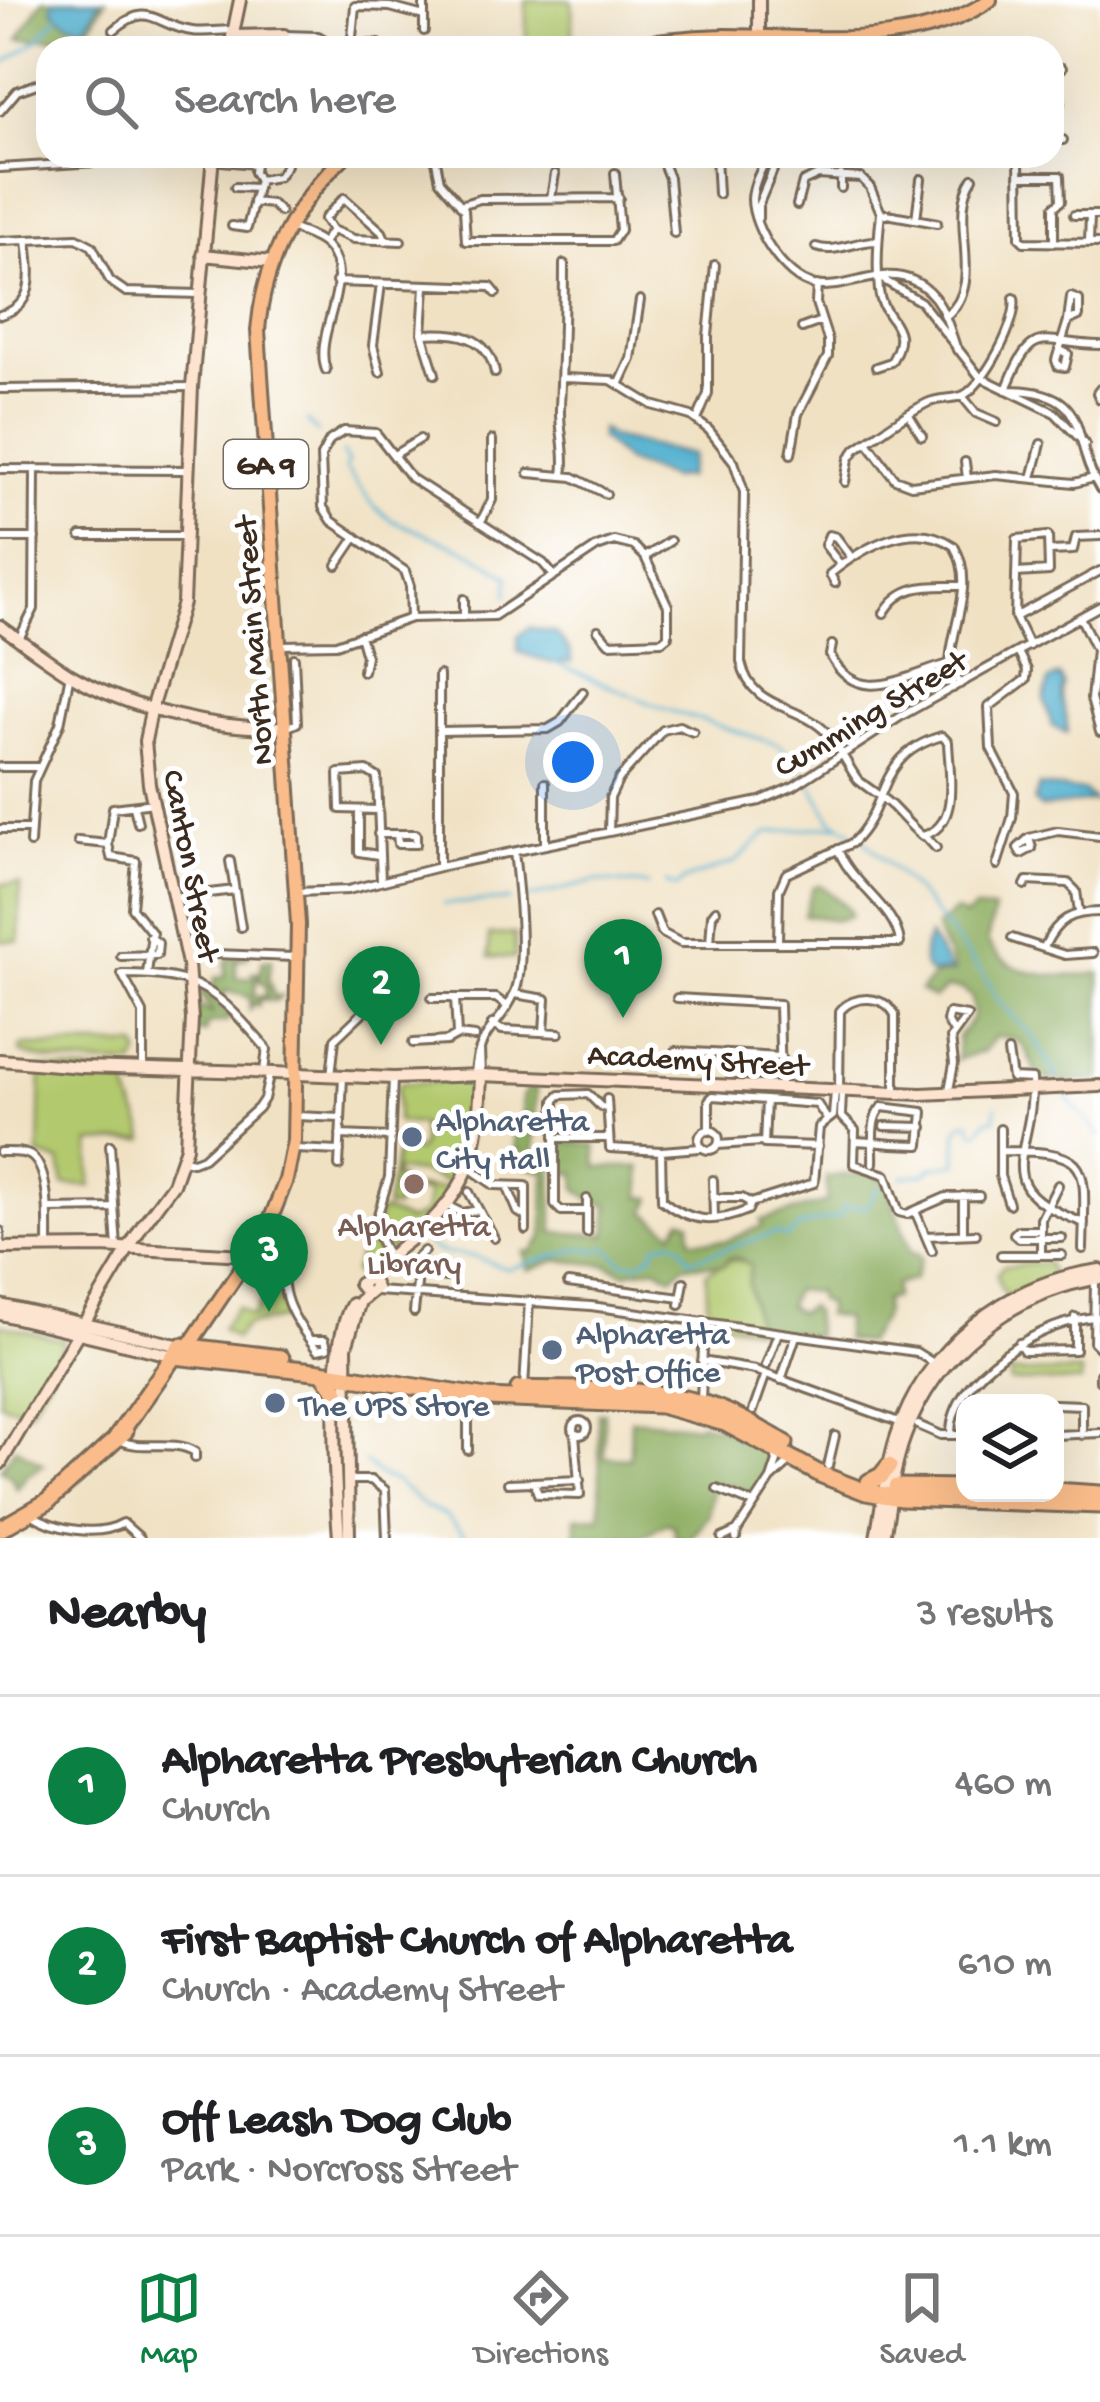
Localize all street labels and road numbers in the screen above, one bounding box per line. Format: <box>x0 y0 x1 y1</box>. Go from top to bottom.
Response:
road number: GA 9 <box>224 440 308 488</box>
street label: North Main Street <box>229 512 285 766</box>
street label: Cumming Street <box>769 643 977 788</box>
street label: Canton Street <box>151 767 226 967</box>
street label: Academy Street <box>586 1038 811 1088</box>

